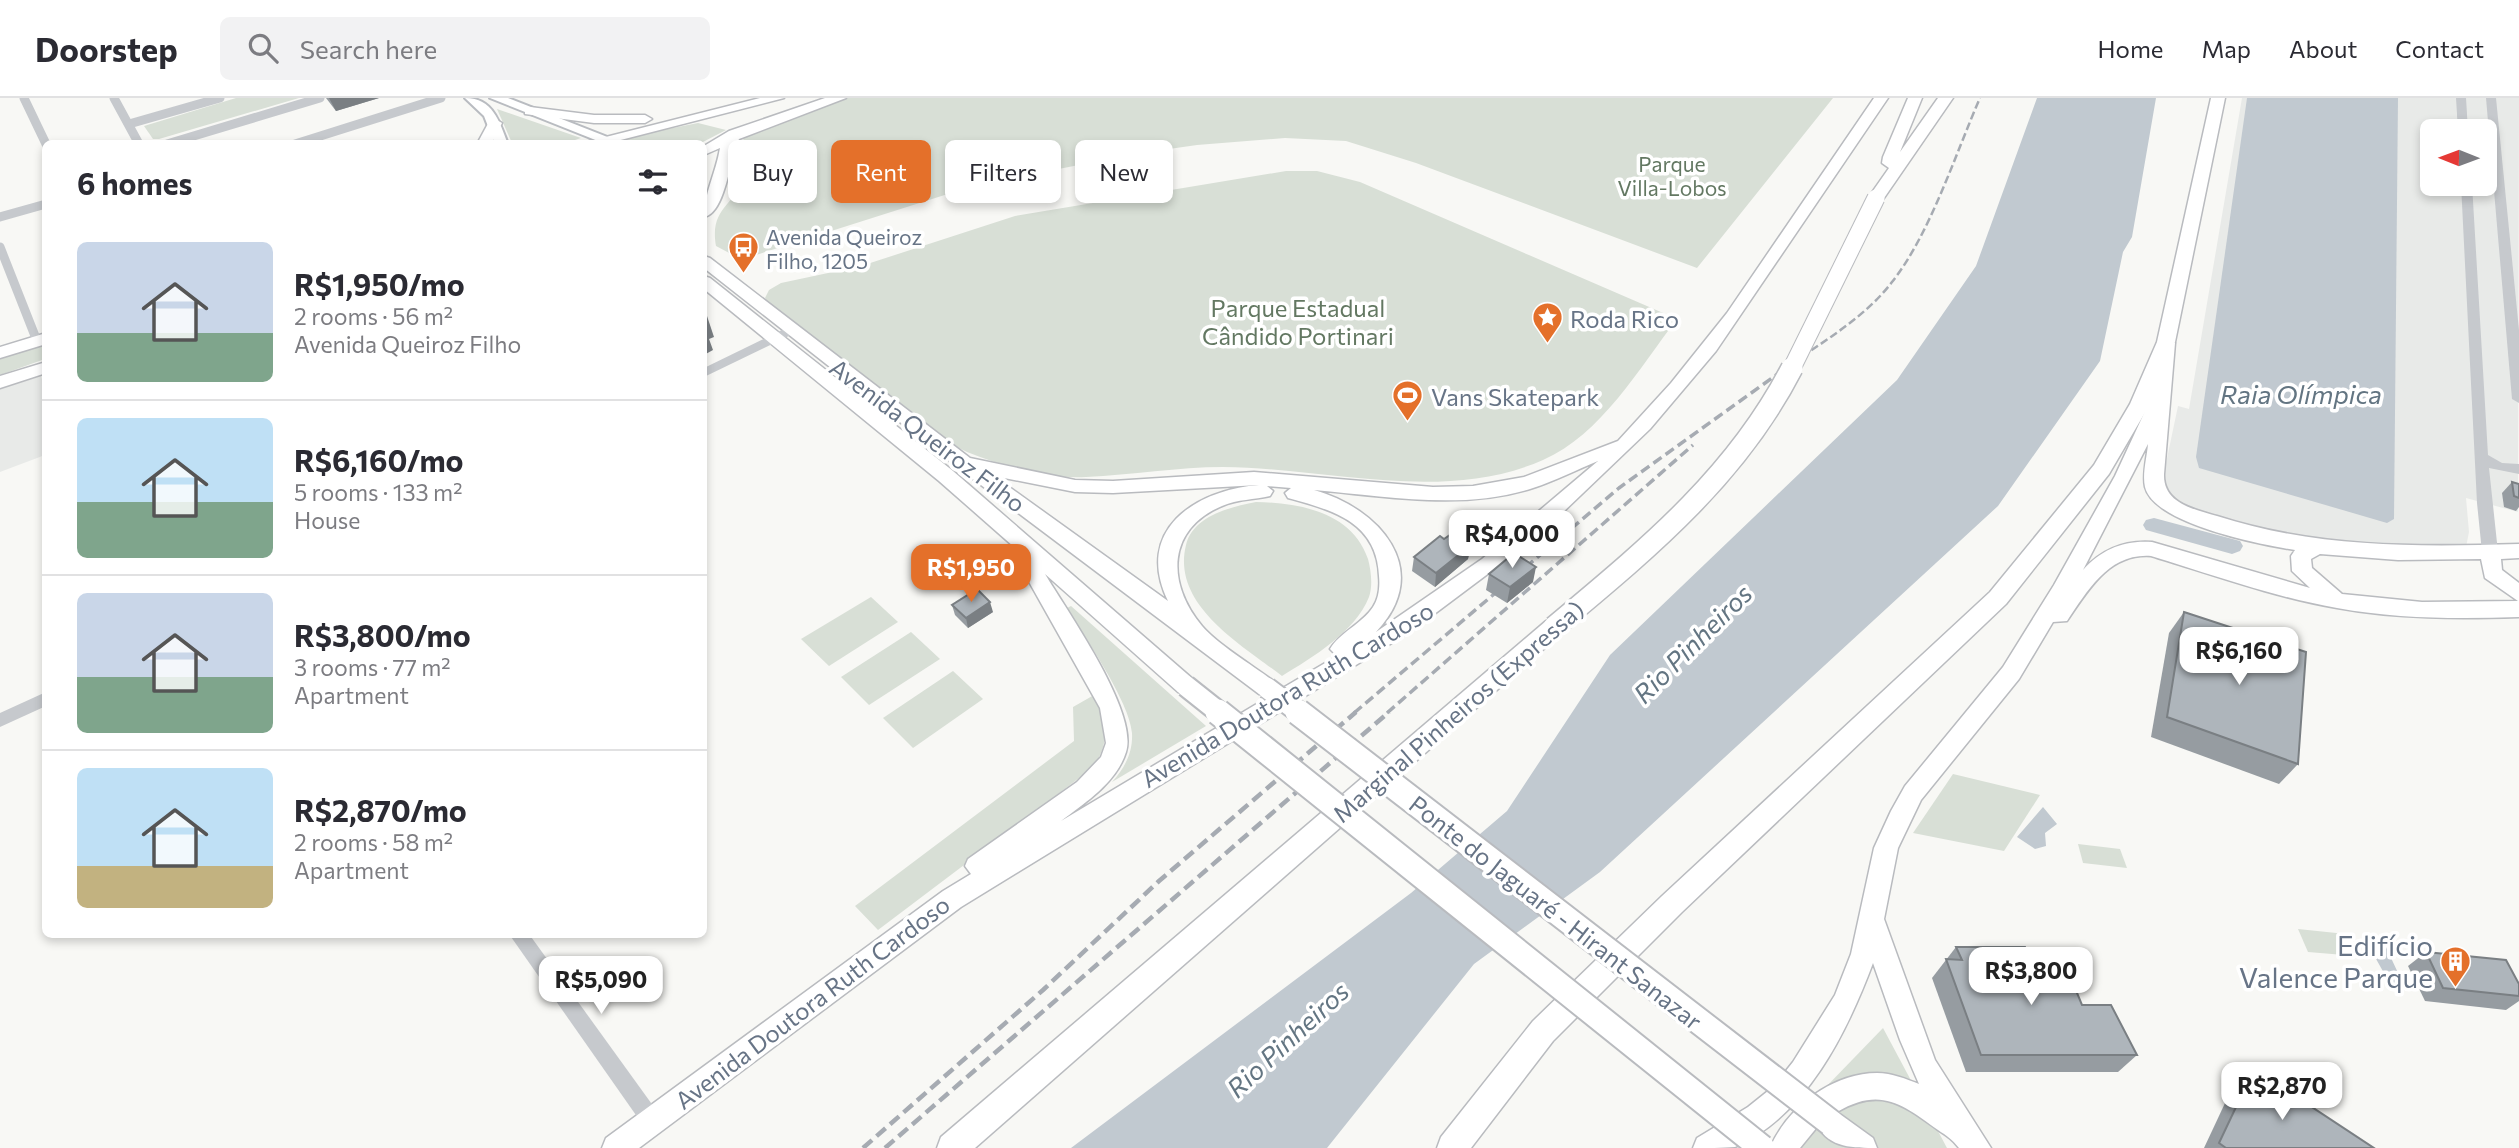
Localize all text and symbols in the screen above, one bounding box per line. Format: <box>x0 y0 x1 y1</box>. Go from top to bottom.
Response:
search box <box>220 17 710 80</box>
text: Doorstep <box>35 28 178 69</box>
icon: search <box>244 29 282 67</box>
text: Search here <box>300 33 437 64</box>
text: Home <box>2098 34 2164 63</box>
text: Map <box>2202 34 2251 63</box>
text: About <box>2289 34 2357 63</box>
text: Contact <box>2395 34 2484 63</box>
north arrow <box>2420 119 2497 196</box>
map controls <box>2420 119 2497 196</box>
chip: Buy <box>728 140 817 203</box>
chip: Rent <box>831 140 931 203</box>
chip: Filters <box>945 140 1061 203</box>
chip: New <box>1075 140 1173 203</box>
park label: Parque Villa-Lobos <box>1617 151 1727 200</box>
icon: filters <box>634 163 672 201</box>
text: 6 homes <box>77 164 192 201</box>
place label: Avenida Queiroz Filho, 1205 <box>766 224 922 273</box>
bus stop icon: Avenida Queiroz Filho, 1205 <box>726 231 760 275</box>
text: R$1,950/mo <box>294 265 465 302</box>
icon: home <box>133 270 217 354</box>
park label: Parque Estadual Cândido Portinari <box>1202 293 1394 350</box>
place icon: Roda Rico <box>1530 301 1564 345</box>
text: 2 rooms · 56 m² <box>294 302 453 330</box>
place label: Roda Rico <box>1570 304 1679 333</box>
text: Avenida Queiroz Filho <box>294 330 521 358</box>
street label: Avenida Queiroz Filho <box>825 352 1031 518</box>
water label: Raia Olímpica <box>2220 378 2382 409</box>
sports icon: Vans Skatepark <box>1391 379 1425 423</box>
place label: Vans Skatepark <box>1431 382 1599 411</box>
text: R$6,160/mo <box>294 441 464 478</box>
icon: home <box>133 446 217 530</box>
text: 5 rooms · 133 m² <box>294 478 462 506</box>
text: House <box>294 506 360 534</box>
pin: R$4,000 <box>1447 510 1577 570</box>
text: R$4,000 <box>1465 519 1559 547</box>
pin: R$1,950 <box>906 545 1036 604</box>
text: R$1,950 <box>927 553 1015 581</box>
water label: Rio Pinheiros <box>1626 577 1758 709</box>
street label: Marginal Pinheiros (Expressa) <box>1326 594 1590 828</box>
street label: Avenida Doutora Ruth Cardoso <box>1136 595 1438 793</box>
text: R$3,800/mo <box>294 616 471 653</box>
icon: home <box>133 621 217 705</box>
pin: R$6,160 <box>2174 628 2304 687</box>
text: R$6,160 <box>2196 636 2282 664</box>
text: 3 rooms · 77 m² <box>294 653 451 681</box>
text: Apartment <box>294 681 409 709</box>
street label: Ponte do Jaguaré - Hirant Sanazar <box>1404 789 1708 1036</box>
text: R$2,870/mo <box>294 791 467 828</box>
icon: home <box>133 796 217 880</box>
text: 2 rooms · 58 m² <box>294 828 453 856</box>
text: Apartment <box>294 856 409 884</box>
street label: Avenida Doutora Ruth Cardoso <box>669 889 955 1115</box>
place label: Edifício Valence Parque <box>2239 928 2433 994</box>
building icon: Edifício Valence Parque <box>2439 944 2473 988</box>
pin: R$3,800 <box>1966 948 2096 1007</box>
pin: R$5,090 <box>536 956 666 1016</box>
text: R$3,800 <box>1985 956 2077 984</box>
text: R$5,090 <box>555 965 647 993</box>
water label: Rio Pinheiros <box>1220 975 1354 1103</box>
pin: R$2,870 <box>2217 1062 2347 1122</box>
text: R$2,870 <box>2237 1071 2327 1099</box>

